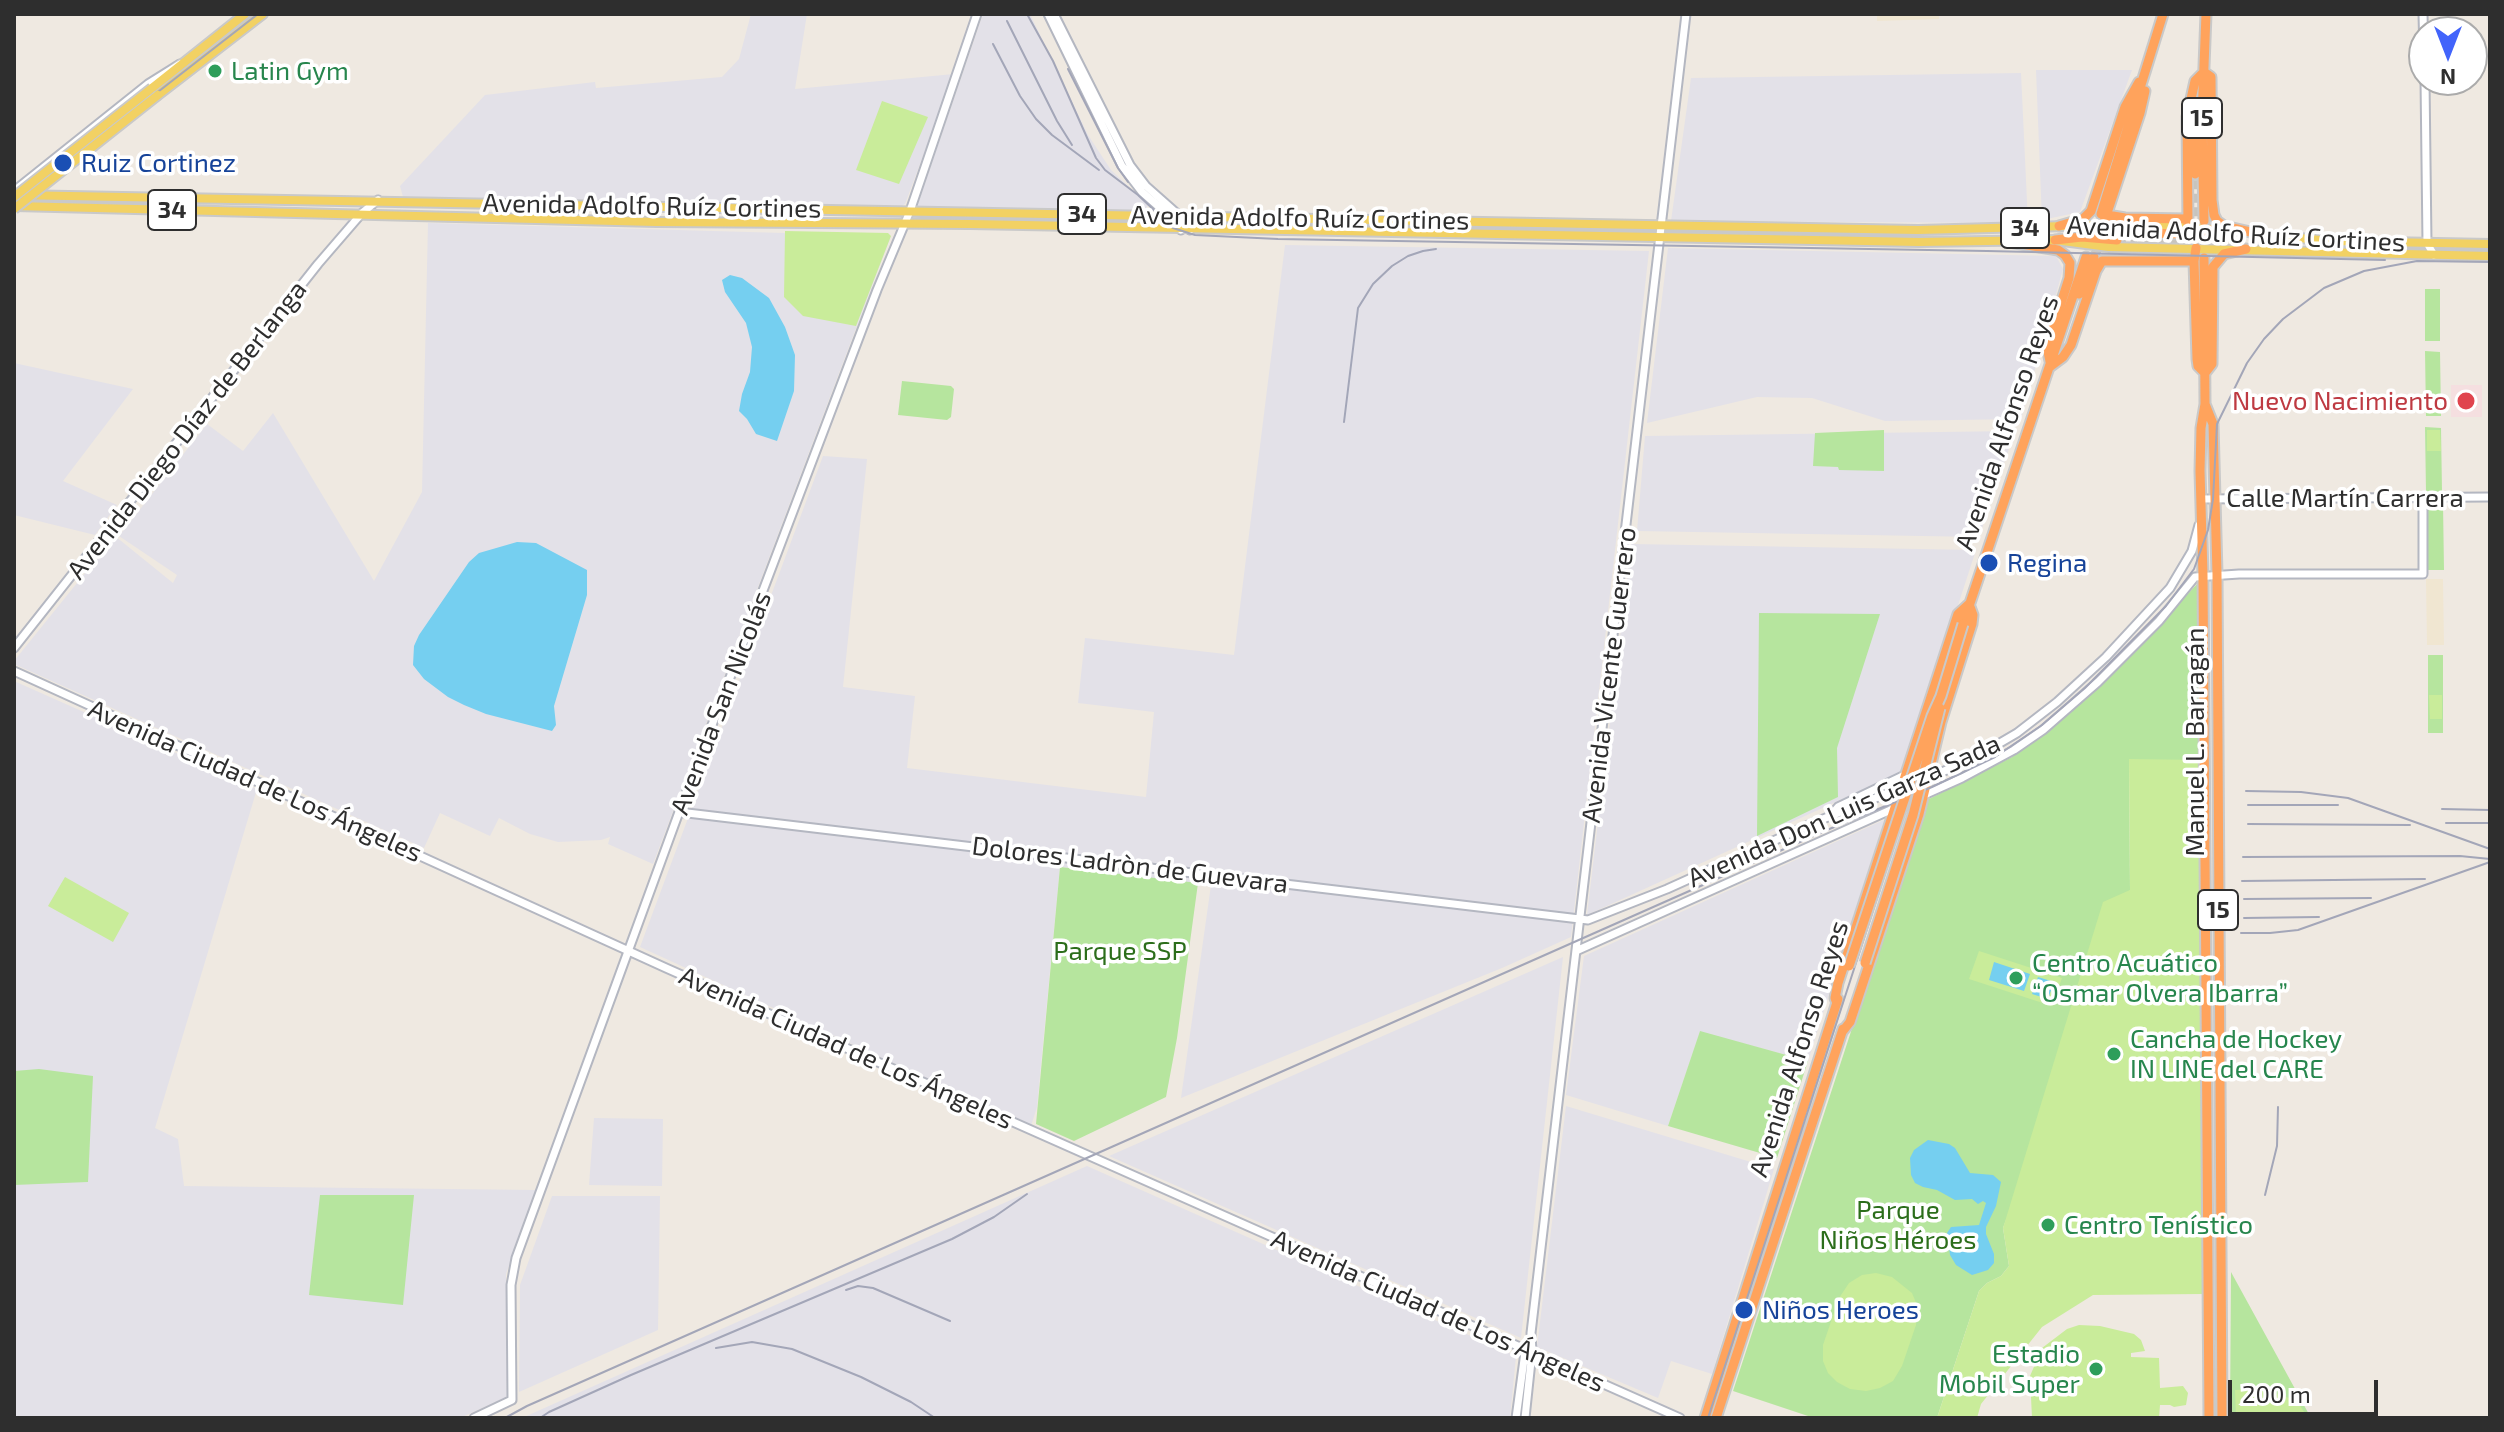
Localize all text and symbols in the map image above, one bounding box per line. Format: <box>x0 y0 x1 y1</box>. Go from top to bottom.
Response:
north arrow <box>2408 16 2488 96</box>
place label: Latin Gym <box>231 55 349 87</box>
marker: Latin Gym <box>206 62 224 80</box>
text: N <box>2440 65 2456 91</box>
road number: 15 <box>2182 98 2222 138</box>
place label: Ruiz Cortinez <box>81 147 236 179</box>
marker: Ruiz Cortinez <box>52 152 74 174</box>
street label: Avenida Adolfo Ruíz Cortines <box>482 187 822 225</box>
road number: 34 <box>148 190 196 230</box>
road number: 34 <box>1058 194 1106 234</box>
street label: Avenida Adolfo Ruíz Cortines <box>1130 199 1470 237</box>
road number: 34 <box>2001 208 2049 248</box>
street label: Avenida Adolfo Ruíz Cortines <box>2066 210 2406 258</box>
street label: Avenida Diego Díaz de Berlanga <box>61 274 313 586</box>
street label: Avenida Alfonso Reyes <box>1949 291 2065 555</box>
place label: Nuevo Nacimiento <box>2232 385 2448 417</box>
marker: Nuevo Nacimiento <box>2455 390 2477 412</box>
street label: Calle Martín Carrera <box>2226 482 2464 514</box>
street label: Avenida Vicente Guerrero <box>1575 525 1643 825</box>
place label: Regina <box>2007 547 2087 579</box>
marker: Regina <box>1978 552 2000 574</box>
street label: Avenida San Nicolás <box>664 587 778 819</box>
street label: Manuel L. Barragán <box>2179 628 2211 856</box>
street label: Avenida Ciudad de Los Ángeles <box>83 693 427 869</box>
street label: Avenida Don Luis Garza Sada <box>1683 728 2005 894</box>
street label: Dolores Ladròn de Guevara <box>970 830 1290 900</box>
road number: 15 <box>2198 890 2238 930</box>
street label: Avenida Alfonso Reyes <box>1743 917 1855 1181</box>
park label: Parque SSP <box>1053 935 1187 967</box>
place label: Centro Acuático “Osmar Olvera Ibarra” <box>2032 947 2288 1008</box>
street label: Avenida Ciudad de Los Ángeles <box>674 960 1018 1136</box>
marker: Centro Acuático “Osmar Olvera Ibarra” <box>2007 969 2025 987</box>
place label: Cancha de Hockey IN LINE del CARE <box>2130 1023 2342 1084</box>
marker: Cancha de Hockey IN LINE del CARE <box>2105 1045 2123 1063</box>
park label: Parque Niños Héroes <box>1819 1194 1977 1256</box>
place label: Centro Tenístico <box>2064 1209 2253 1241</box>
marker: Centro Tenístico <box>2039 1216 2057 1234</box>
street label: Avenida Ciudad de Los Ángeles <box>1266 1223 1610 1399</box>
place label: Niños Heroes <box>1762 1294 1919 1326</box>
marker: Niños Heroes <box>1733 1299 1755 1321</box>
place label: Estadio Mobil Super <box>1939 1338 2080 1400</box>
marker: Estadio Mobil Super <box>2087 1360 2105 1378</box>
scale bar <box>2232 1364 2382 1414</box>
text: 200 m <box>2242 1379 2311 1408</box>

